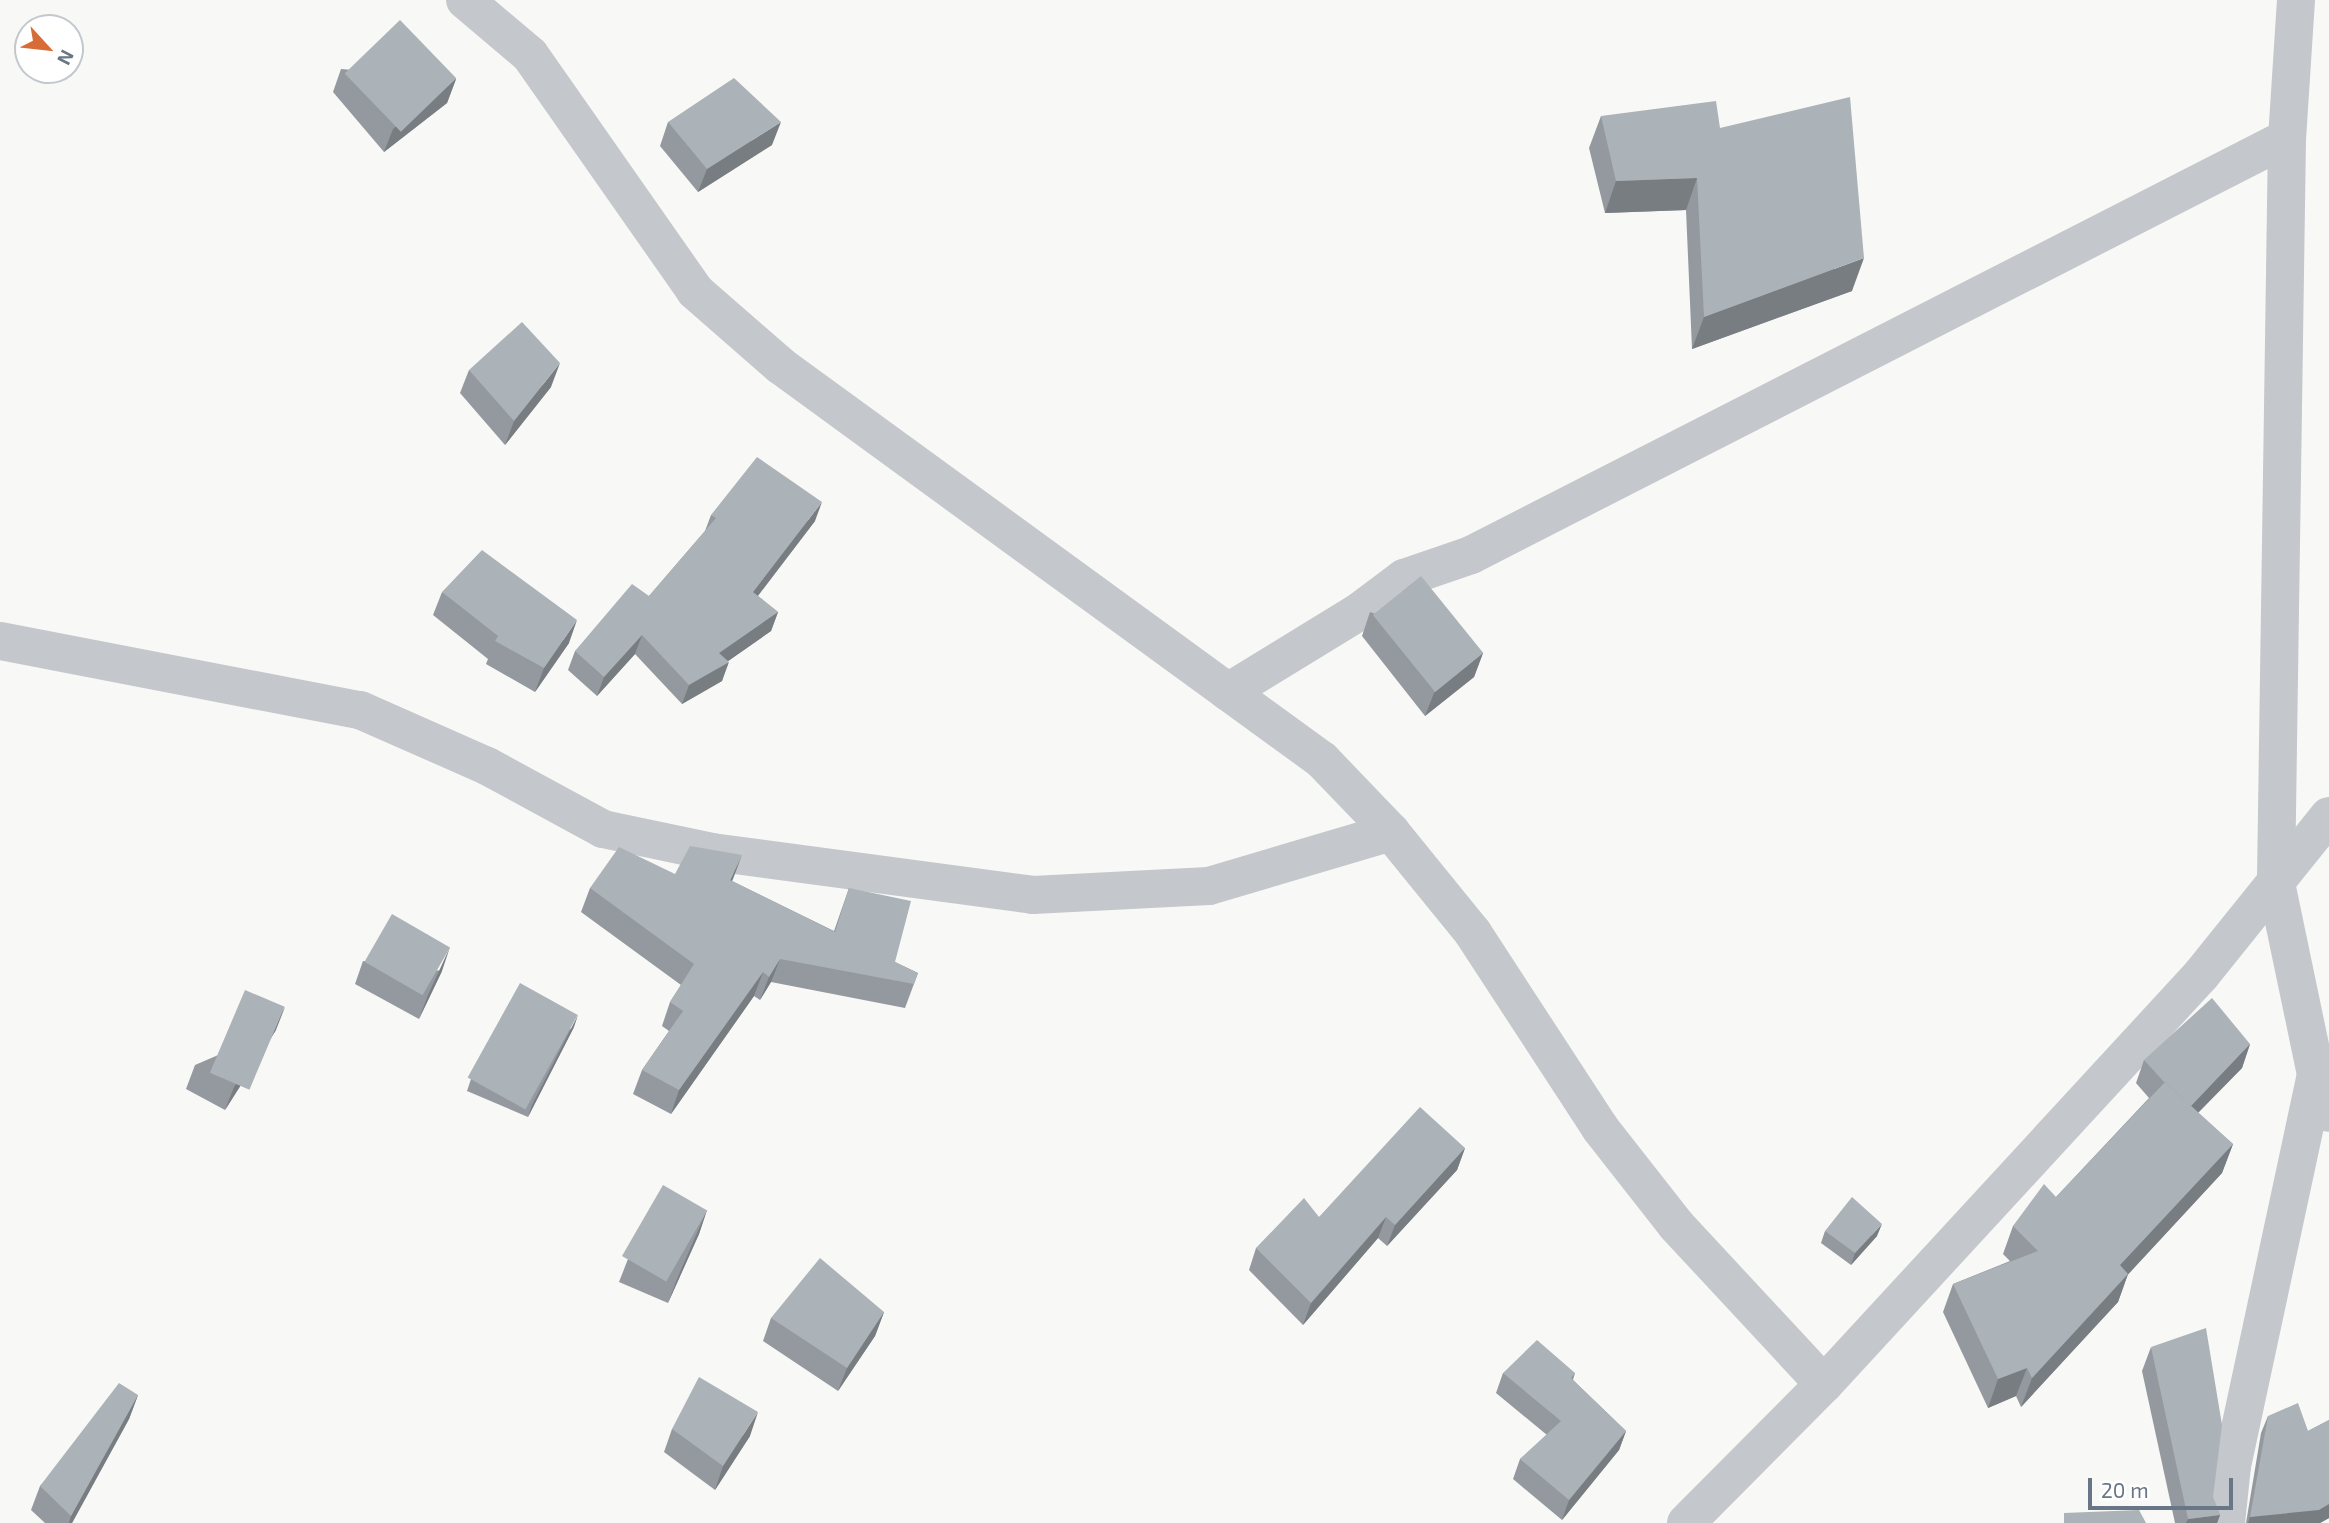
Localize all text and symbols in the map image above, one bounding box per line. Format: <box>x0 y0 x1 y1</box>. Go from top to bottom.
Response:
north arrow <box>14 14 84 84</box>
text: N <box>53 47 80 69</box>
scale bar <box>2091 1464 2236 1508</box>
text: 20 m <box>2101 1477 2149 1502</box>

